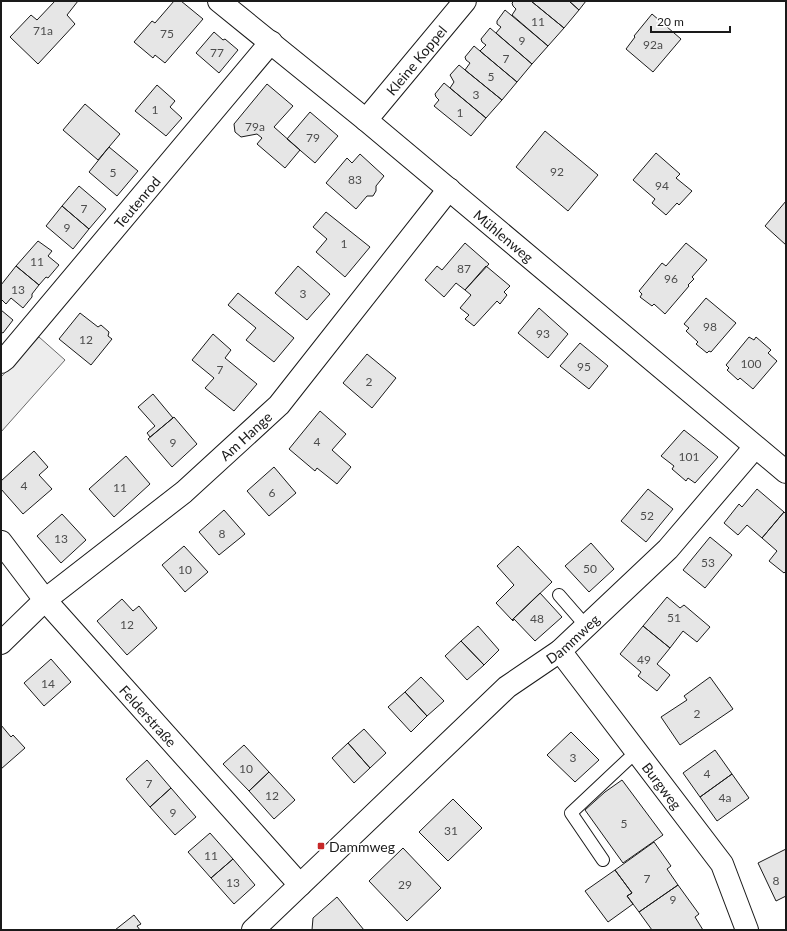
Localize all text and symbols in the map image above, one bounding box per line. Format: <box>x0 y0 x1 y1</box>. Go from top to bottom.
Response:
scale bar <box>651 8 730 34</box>
house number: 11 <box>531 14 545 29</box>
text: 20 m <box>657 14 684 29</box>
street label: Kleine Koppel <box>382 22 450 98</box>
house number: 71a <box>33 23 53 38</box>
house number: 75 <box>160 26 174 41</box>
house number: 9 <box>519 33 526 48</box>
house number: 92a <box>643 37 663 52</box>
house number: 77 <box>210 45 224 60</box>
house number: 7 <box>503 51 510 66</box>
house number: 5 <box>488 69 495 84</box>
house number: 3 <box>473 87 480 102</box>
house number: 1 <box>152 102 159 117</box>
house number: 1 <box>457 105 464 120</box>
house number: 79a <box>245 119 265 134</box>
house number: 79 <box>306 130 320 145</box>
house number: 92 <box>550 164 564 179</box>
house number: 5 <box>110 165 117 180</box>
house number: 83 <box>348 172 362 187</box>
street label: Teutenrod <box>110 173 163 231</box>
house number: 94 <box>655 178 669 193</box>
house number: 7 <box>81 201 88 216</box>
street label: Mühlenweg <box>471 206 537 265</box>
house number: 9 <box>64 220 71 235</box>
house number: 1 <box>341 236 348 251</box>
house number: 11 <box>30 254 44 269</box>
house number: 87 <box>457 261 471 276</box>
house number: 96 <box>664 271 678 286</box>
house number: 13 <box>11 282 25 297</box>
house number: 3 <box>300 286 307 301</box>
house number: 98 <box>703 319 717 334</box>
house number: 93 <box>536 326 550 341</box>
house number: 12 <box>79 332 93 347</box>
house number: 100 <box>741 356 761 371</box>
house number: 95 <box>577 359 591 374</box>
house number: 7 <box>217 362 224 377</box>
house number: 2 <box>366 374 373 389</box>
street label: Am Hange <box>216 408 275 464</box>
house number: 4 <box>314 434 321 449</box>
house number: 9 <box>170 435 177 450</box>
house number: 101 <box>679 449 699 464</box>
house number: 4 <box>21 478 28 493</box>
house number: 11 <box>113 480 127 495</box>
house number: 6 <box>269 485 276 500</box>
house number: 52 <box>640 508 654 523</box>
house number: 8 <box>219 526 226 541</box>
house number: 13 <box>54 531 68 546</box>
house number: 53 <box>701 555 715 570</box>
house number: 50 <box>583 561 597 576</box>
house number: 10 <box>178 562 192 577</box>
street label: Dammweg <box>542 610 602 667</box>
house number: 51 <box>667 610 681 625</box>
house number: 48 <box>530 611 544 626</box>
house number: 12 <box>120 617 134 632</box>
house number: 49 <box>637 652 651 667</box>
house number: 14 <box>41 676 55 691</box>
street label: Felderstraße <box>117 681 180 750</box>
house number: 2 <box>694 706 701 721</box>
house number: 3 <box>570 750 577 765</box>
street label: Burgweg <box>639 759 686 812</box>
house number: 10 <box>239 761 253 776</box>
house number: 4 <box>704 766 711 781</box>
house number: 7 <box>146 776 153 791</box>
house number: 12 <box>265 788 279 803</box>
house number: 4a <box>719 790 731 805</box>
house number: 9 <box>170 805 177 820</box>
house number: 5 <box>621 816 628 831</box>
house number: 31 <box>444 823 458 838</box>
place label: Dammweg <box>329 838 395 855</box>
marker: Dammweg <box>316 841 326 851</box>
house number: 11 <box>204 848 218 863</box>
house number: 7 <box>644 871 651 886</box>
house number: 8 <box>773 873 780 888</box>
house number: 13 <box>226 875 240 890</box>
house number: 29 <box>398 877 412 892</box>
house number: 9 <box>670 892 677 907</box>

